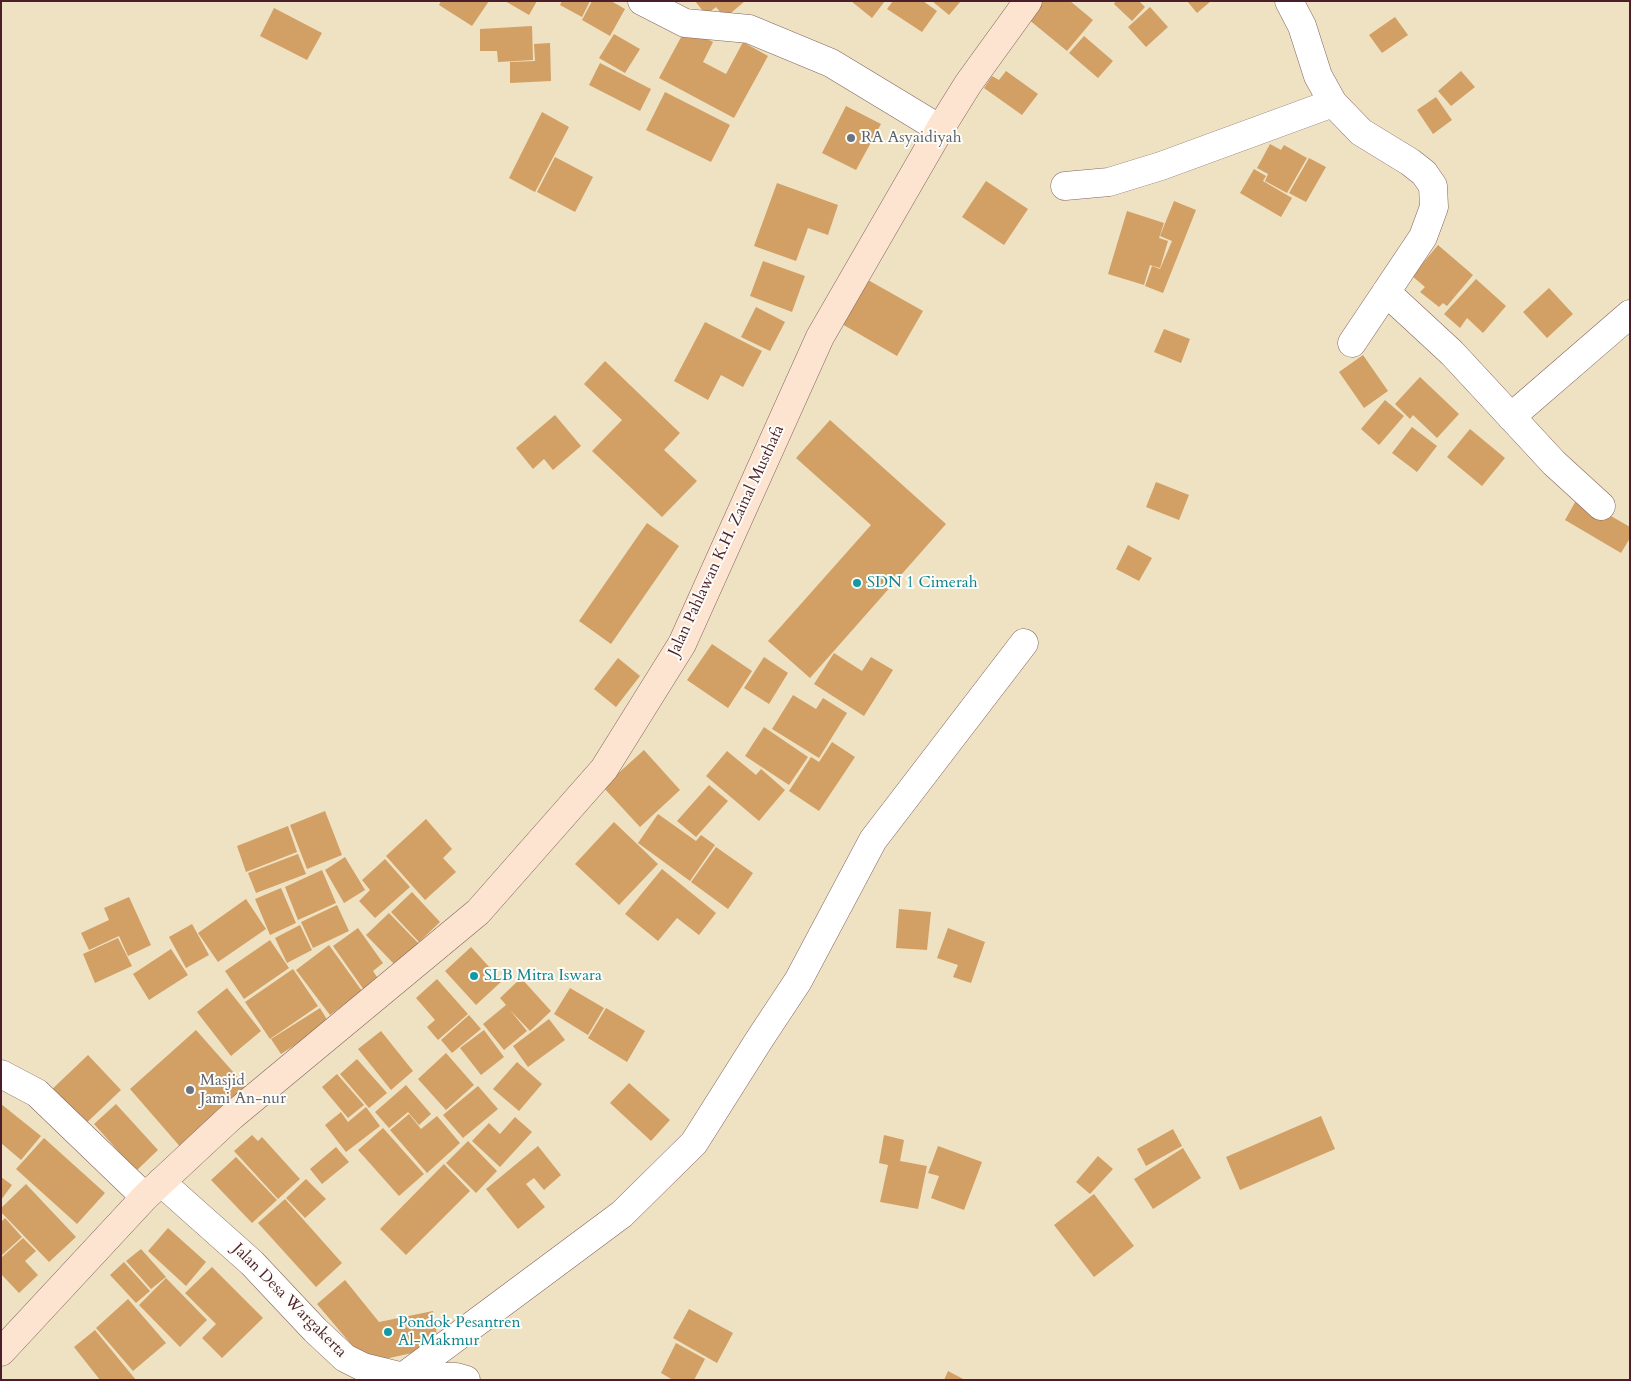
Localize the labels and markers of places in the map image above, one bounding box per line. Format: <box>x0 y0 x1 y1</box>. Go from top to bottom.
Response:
place label: RA Asyaidiyah <box>861 128 962 148</box>
marker: RA Asyaidiyah <box>845 132 857 144</box>
place label: SDN 1 Cimerah <box>867 573 978 593</box>
marker: SDN 1 Cimerah <box>851 577 863 589</box>
place label: SLB Mitra Iswara <box>484 966 602 986</box>
marker: SLB Mitra Iswara <box>468 970 480 982</box>
place label: Masjid Jami An-nur <box>200 1071 286 1109</box>
marker: Masjid Jami An-nur <box>184 1084 196 1096</box>
place label: Pondok Pesantren Al-Makmur <box>398 1313 521 1351</box>
marker: Pondok Pesantren Al-Makmur <box>382 1326 394 1338</box>

